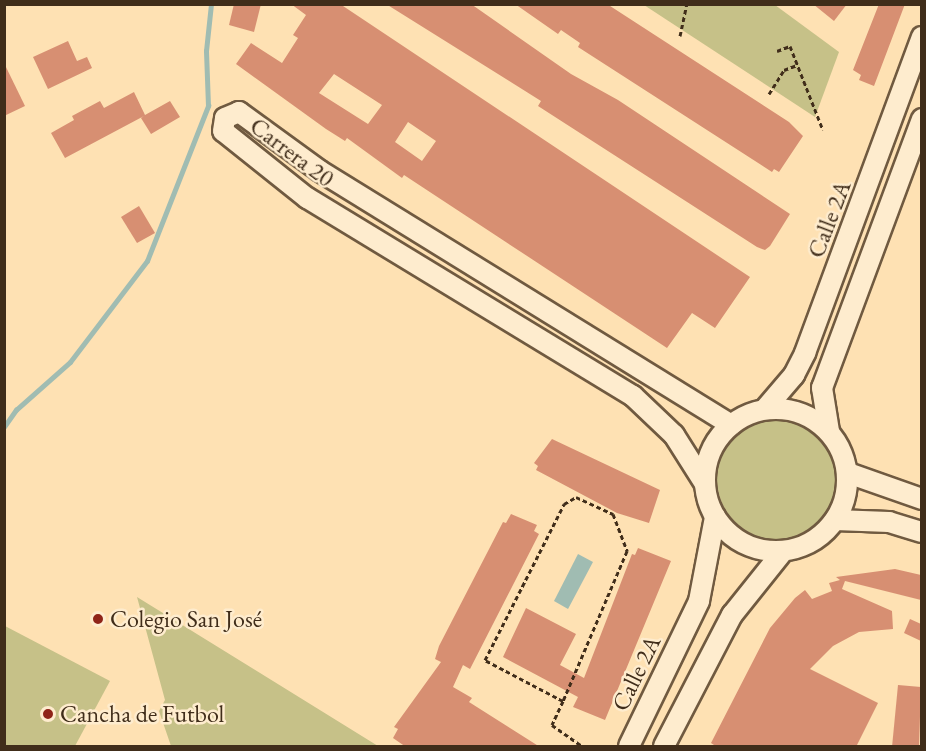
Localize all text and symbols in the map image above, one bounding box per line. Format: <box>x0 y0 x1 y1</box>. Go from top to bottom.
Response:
street label: Carrera 20 <box>244 111 340 193</box>
street label: Calle 2A <box>801 176 857 262</box>
place label: Colegio San José <box>110 605 262 633</box>
marker: Colegio San José <box>91 612 105 626</box>
street label: Calle 2A <box>605 631 667 715</box>
place label: Cancha de Futbol <box>60 700 224 728</box>
marker: Cancha de Futbol <box>41 707 55 721</box>

